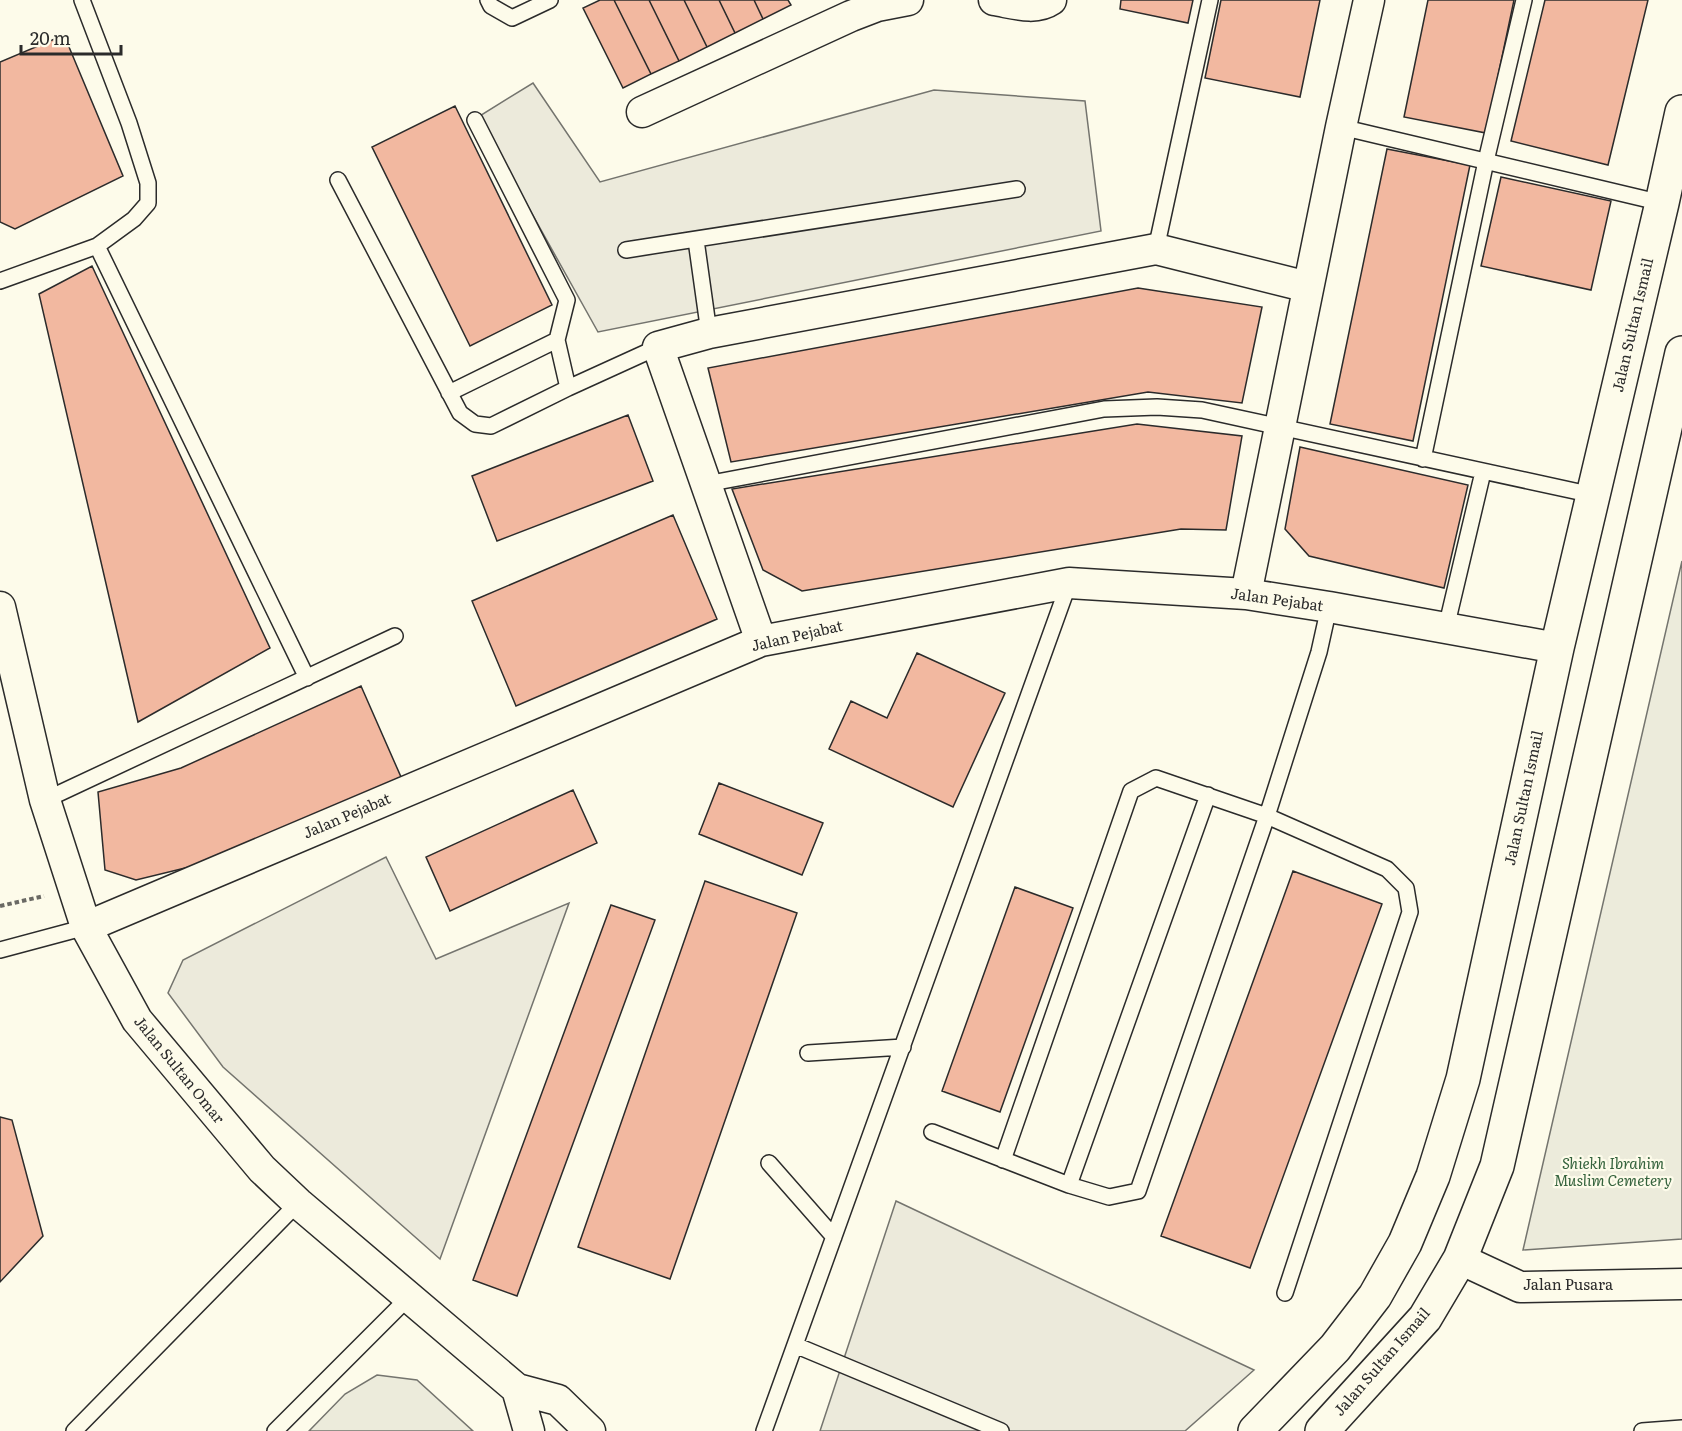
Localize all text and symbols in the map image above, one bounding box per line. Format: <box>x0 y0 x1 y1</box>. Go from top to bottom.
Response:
scale bar <box>21 18 122 56</box>
text: 20 m <box>30 24 71 51</box>
street label: Jalan Sultan Ismail <box>1605 255 1658 394</box>
street label: Jalan Pejabat <box>1229 581 1325 616</box>
street label: Jalan Pejabat <box>749 613 845 656</box>
street label: Jalan Sultan Ismail <box>1497 728 1548 867</box>
street label: Jalan Pejabat <box>299 786 394 843</box>
street label: Jalan Sultan Omar <box>129 1010 231 1128</box>
park label: Shiekh Ibrahim Muslim Cemetery <box>1554 1151 1672 1191</box>
street label: Jalan Pusara <box>1523 1272 1614 1295</box>
street label: Jalan Sultan Ismail <box>1327 1302 1435 1420</box>

